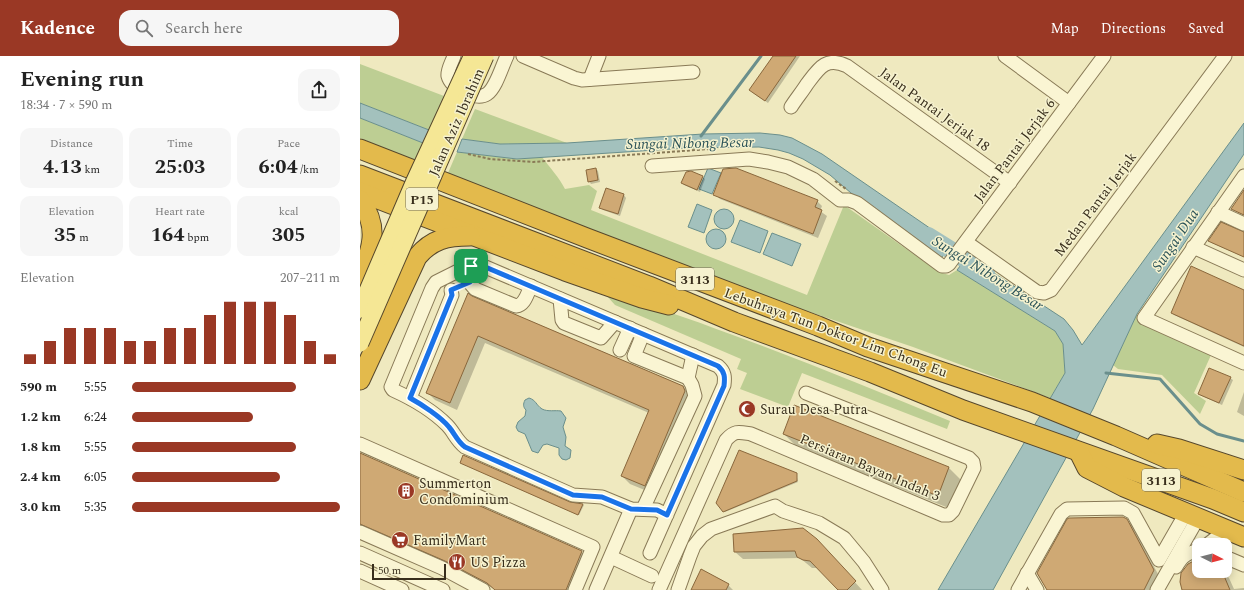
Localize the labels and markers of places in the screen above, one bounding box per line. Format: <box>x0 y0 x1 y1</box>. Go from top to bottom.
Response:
pin <box>454 249 488 283</box>
mosque icon: Surau Desa Putra <box>737 399 757 419</box>
place label: Surau Desa Putra <box>760 399 868 420</box>
place label: Summerton Condominium <box>419 473 509 510</box>
building icon: Summerton Condominium <box>396 481 416 501</box>
supermarket icon: FamilyMart <box>390 530 410 550</box>
place label: FamilyMart <box>413 530 486 551</box>
restaurant icon: US Pizza <box>447 552 467 572</box>
place label: US Pizza <box>470 552 526 573</box>

